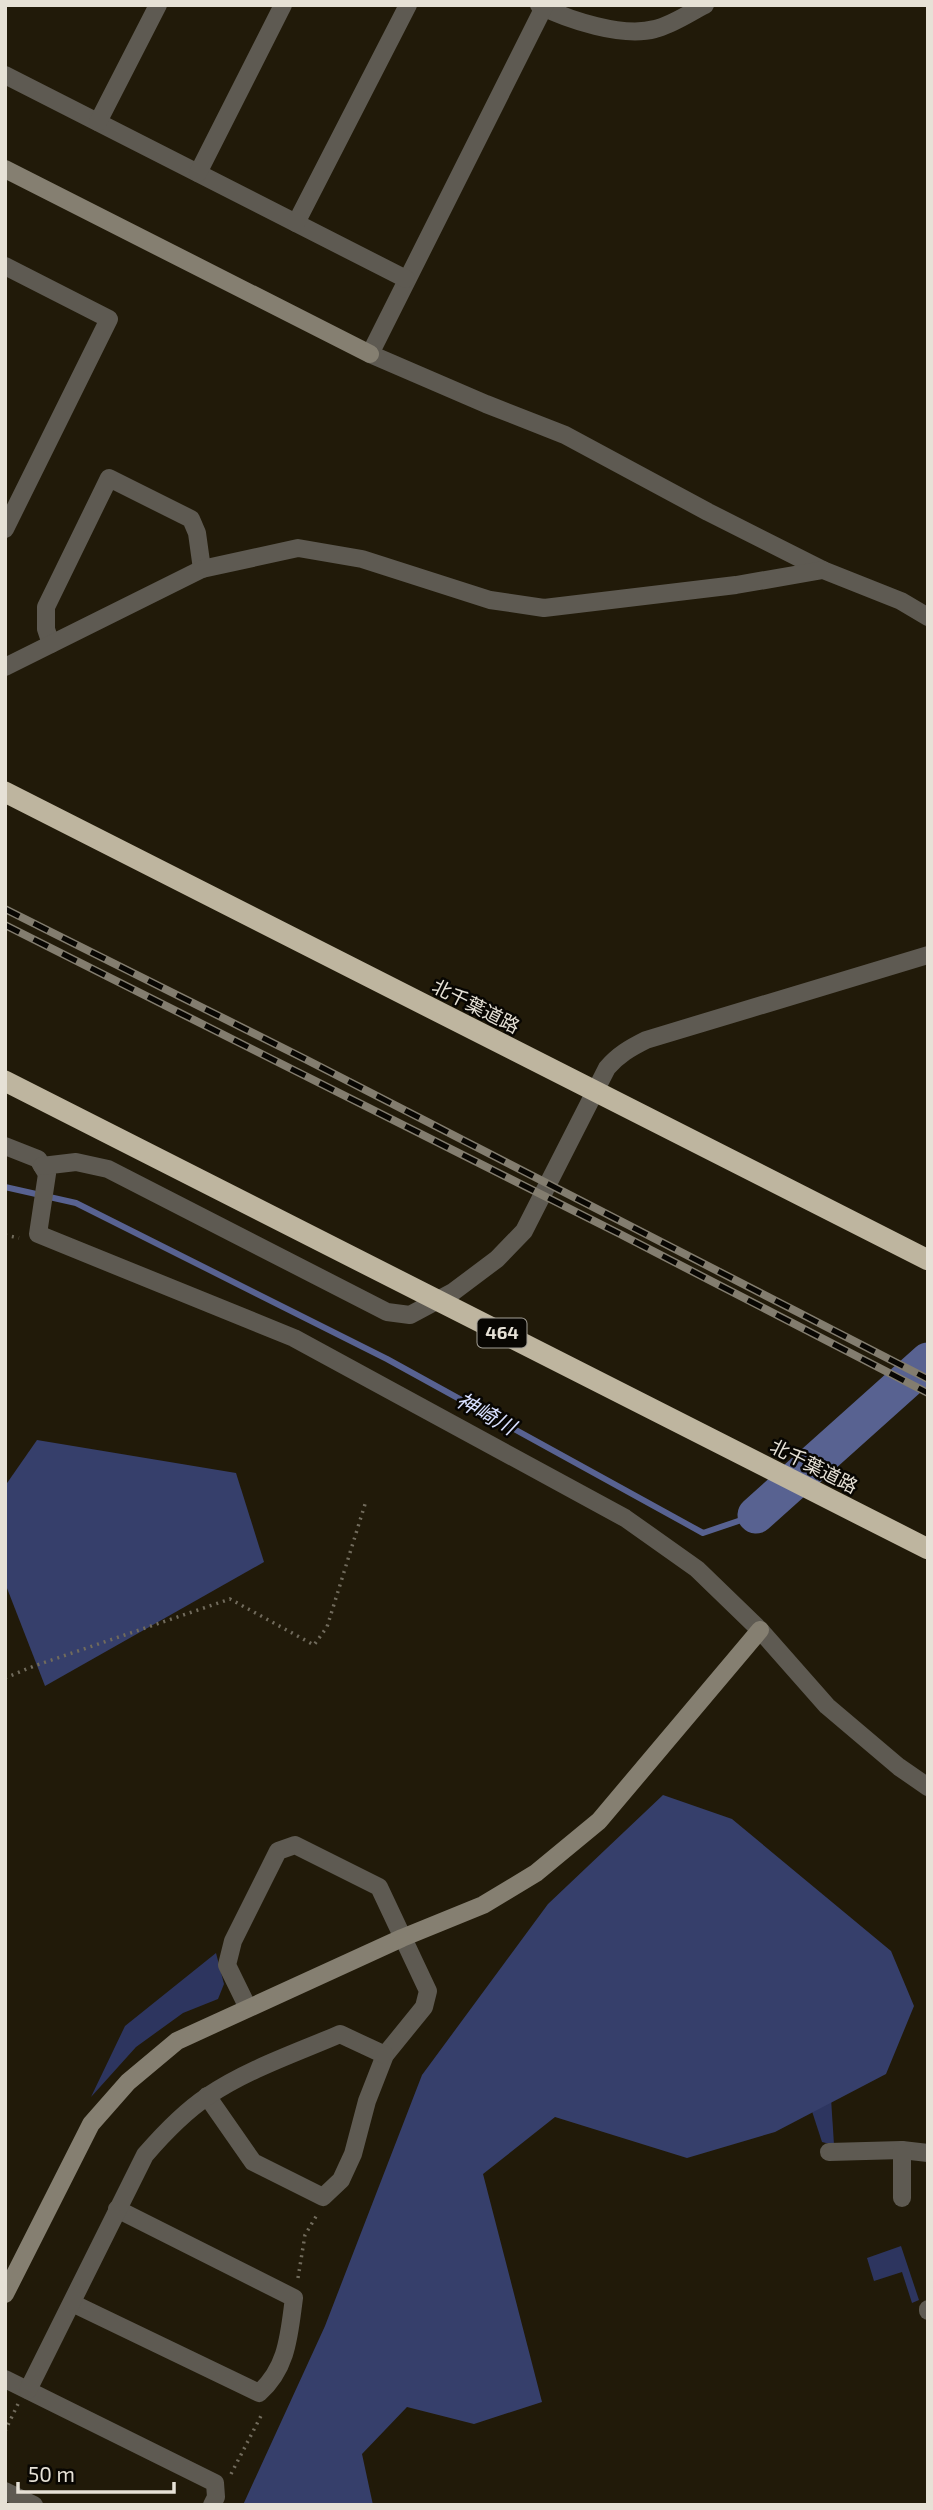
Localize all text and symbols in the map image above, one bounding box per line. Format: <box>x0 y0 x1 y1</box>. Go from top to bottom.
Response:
street label: 北千葉道路 <box>429 974 524 1037</box>
road number: 464 <box>477 1318 526 1348</box>
water label: 神崎川 <box>453 1386 522 1440</box>
street label: 北千葉道路 <box>767 1434 862 1497</box>
scale bar <box>18 2450 173 2494</box>
text: 50 m <box>28 2461 75 2486</box>

